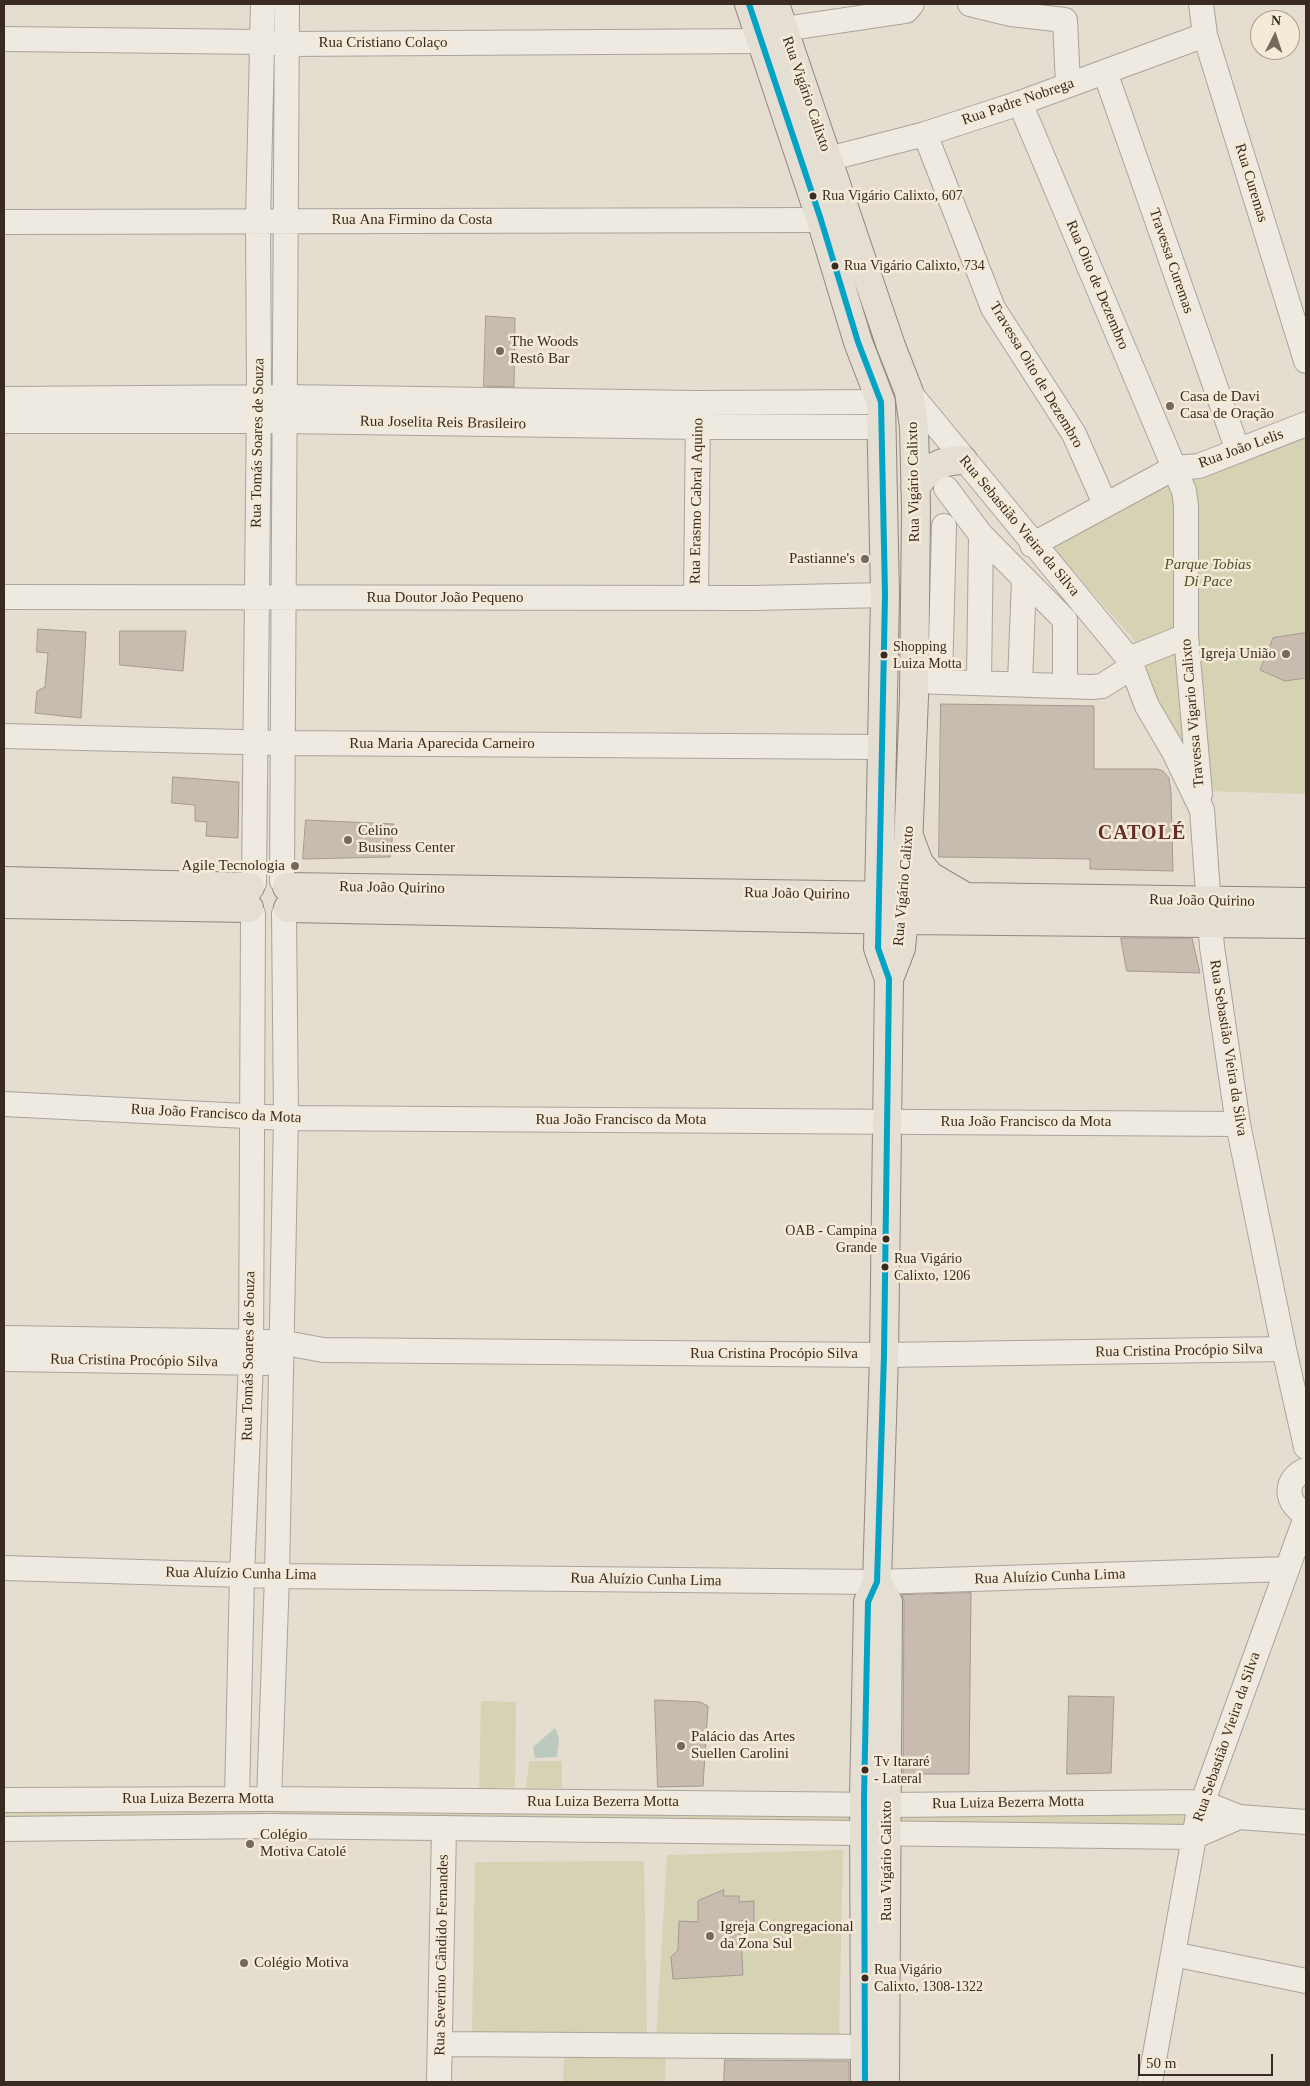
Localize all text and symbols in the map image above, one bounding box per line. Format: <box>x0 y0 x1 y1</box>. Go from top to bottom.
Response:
north arrow <box>1250 10 1300 60</box>
text: N <box>1270 13 1282 28</box>
street label: Rua Cristiano Colaço <box>318 34 448 52</box>
street label: Rua Vigário Calixto <box>778 34 834 154</box>
street label: Rua Padre Nobrega <box>960 74 1076 130</box>
street label: Rua Curemas <box>1231 142 1271 224</box>
place label: Rua Vigário Calixto, 607 <box>822 188 963 204</box>
marker: Rua Vigário Calixto, 607 <box>808 191 818 201</box>
street label: Travessa Curemas <box>1145 206 1197 316</box>
street label: Rua Ana Firmino da Costa <box>332 211 492 229</box>
street label: Rua Oito de Dezembro <box>1062 218 1132 352</box>
place label: Rua Vigário Calixto, 734 <box>844 258 985 274</box>
marker: Rua Vigário Calixto, 734 <box>830 261 840 271</box>
street label: Travessa Oito de Dezembro <box>985 299 1087 451</box>
place label: The Woods Restô Bar <box>510 333 578 368</box>
marker: The Woods Restô Bar <box>494 345 506 357</box>
street label: Rua Tomás Soares de Souza <box>248 358 268 528</box>
place label: Casa de Davi Casa de Oração <box>1180 388 1274 423</box>
marker: Casa de Davi Casa de Oração <box>1164 400 1176 412</box>
street label: Rua Joselita Reis Brasileiro <box>360 413 526 433</box>
street label: Rua Erasmo Cabral Aquino <box>687 418 707 584</box>
street label: Rua Vigário Calixto <box>904 421 924 543</box>
street label: Rua João Lelis <box>1196 425 1286 473</box>
street label: Rua Sebastião Vieira da Silva <box>955 452 1083 600</box>
place label: Pastianne's <box>789 550 855 568</box>
marker: Pastianne's <box>859 553 871 565</box>
park label: Parque Tobias Di Pace <box>1165 556 1251 591</box>
street label: Rua Doutor João Pequeno <box>366 589 524 607</box>
street label: Travessa Vigario Calixto <box>1178 638 1208 788</box>
place label: Shopping Luiza Motta <box>893 639 962 672</box>
place label: Igreja União <box>1201 645 1276 663</box>
marker: Igreja União <box>1280 648 1292 660</box>
marker: Shopping Luiza Motta <box>879 650 889 660</box>
street label: Rua Maria Aparecida Carneiro <box>349 735 535 753</box>
place label: Celino Business Center <box>358 822 455 857</box>
district label: CATOLÉ <box>1097 822 1187 846</box>
street label: Rua Vigário Calixto <box>890 825 918 947</box>
marker: Celino Business Center <box>342 834 354 846</box>
place label: Agile Tecnologia <box>182 857 285 875</box>
marker: Agile Tecnologia <box>289 860 301 872</box>
street label: Rua João Quirino <box>339 878 445 898</box>
street label: Rua João Quirino <box>744 884 850 904</box>
street label: Rua João Quirino <box>1149 891 1255 911</box>
street label: Rua Sebastião Vieira da Silva <box>1205 959 1251 1137</box>
street label: Rua João Francisco da Mota <box>130 1101 302 1127</box>
street label: Rua João Francisco da Mota <box>536 1111 706 1129</box>
street label: Rua João Francisco da Mota <box>941 1113 1111 1131</box>
place label: OAB - Campina Grande <box>785 1223 877 1256</box>
marker: OAB - Campina Grande <box>881 1234 891 1244</box>
place label: Rua Vigário Calixto, 1206 <box>894 1251 970 1284</box>
marker: Rua Vigário Calixto, 1206 <box>880 1262 890 1272</box>
street label: Rua Tomás Soares de Souza <box>239 1271 259 1441</box>
street label: Rua Cristina Procópio Silva <box>1095 1341 1263 1361</box>
street label: Rua Cristina Procópio Silva <box>690 1345 858 1363</box>
street label: Rua Cristina Procópio Silva <box>50 1351 218 1371</box>
street label: Rua Aluízio Cunha Lima <box>165 1564 317 1584</box>
street label: Rua Aluízio Cunha Lima <box>974 1565 1126 1589</box>
street label: Rua Aluízio Cunha Lima <box>570 1570 722 1590</box>
street label: Rua Sebastião Vieira da Silva <box>1189 1650 1265 1824</box>
place label: Palácio das Artes Suellen Carolini <box>691 1728 795 1763</box>
marker: Palácio das Artes Suellen Carolini <box>675 1740 687 1752</box>
place label: Tv Itararé - Lateral <box>874 1754 930 1786</box>
marker: Tv Itararé - Lateral <box>860 1765 870 1775</box>
street label: Rua Luiza Bezerra Motta <box>122 1790 274 1808</box>
street label: Rua Luiza Bezerra Motta <box>527 1793 679 1811</box>
street label: Rua Luiza Bezerra Motta <box>932 1793 1084 1813</box>
street label: Rua Vigário Calixto <box>878 1801 896 1921</box>
place label: Colégio Motiva Catolé <box>260 1826 346 1861</box>
marker: Colégio Motiva Catolé <box>244 1838 256 1850</box>
street label: Rua Severino Cândido Fernandes <box>431 1854 453 2056</box>
place label: Igreja Congregacional da Zona Sul <box>720 1918 854 1953</box>
marker: Igreja Congregacional da Zona Sul <box>704 1930 716 1942</box>
place label: Colégio Motiva <box>254 1954 349 1972</box>
marker: Colégio Motiva <box>238 1957 250 1969</box>
place label: Rua Vigário Calixto, 1308-1322 <box>874 1962 983 1994</box>
marker: Rua Vigário Calixto, 1308-1322 <box>860 1973 870 1983</box>
scale bar <box>1140 2044 1275 2076</box>
text: 50 m <box>1146 2055 1176 2071</box>

